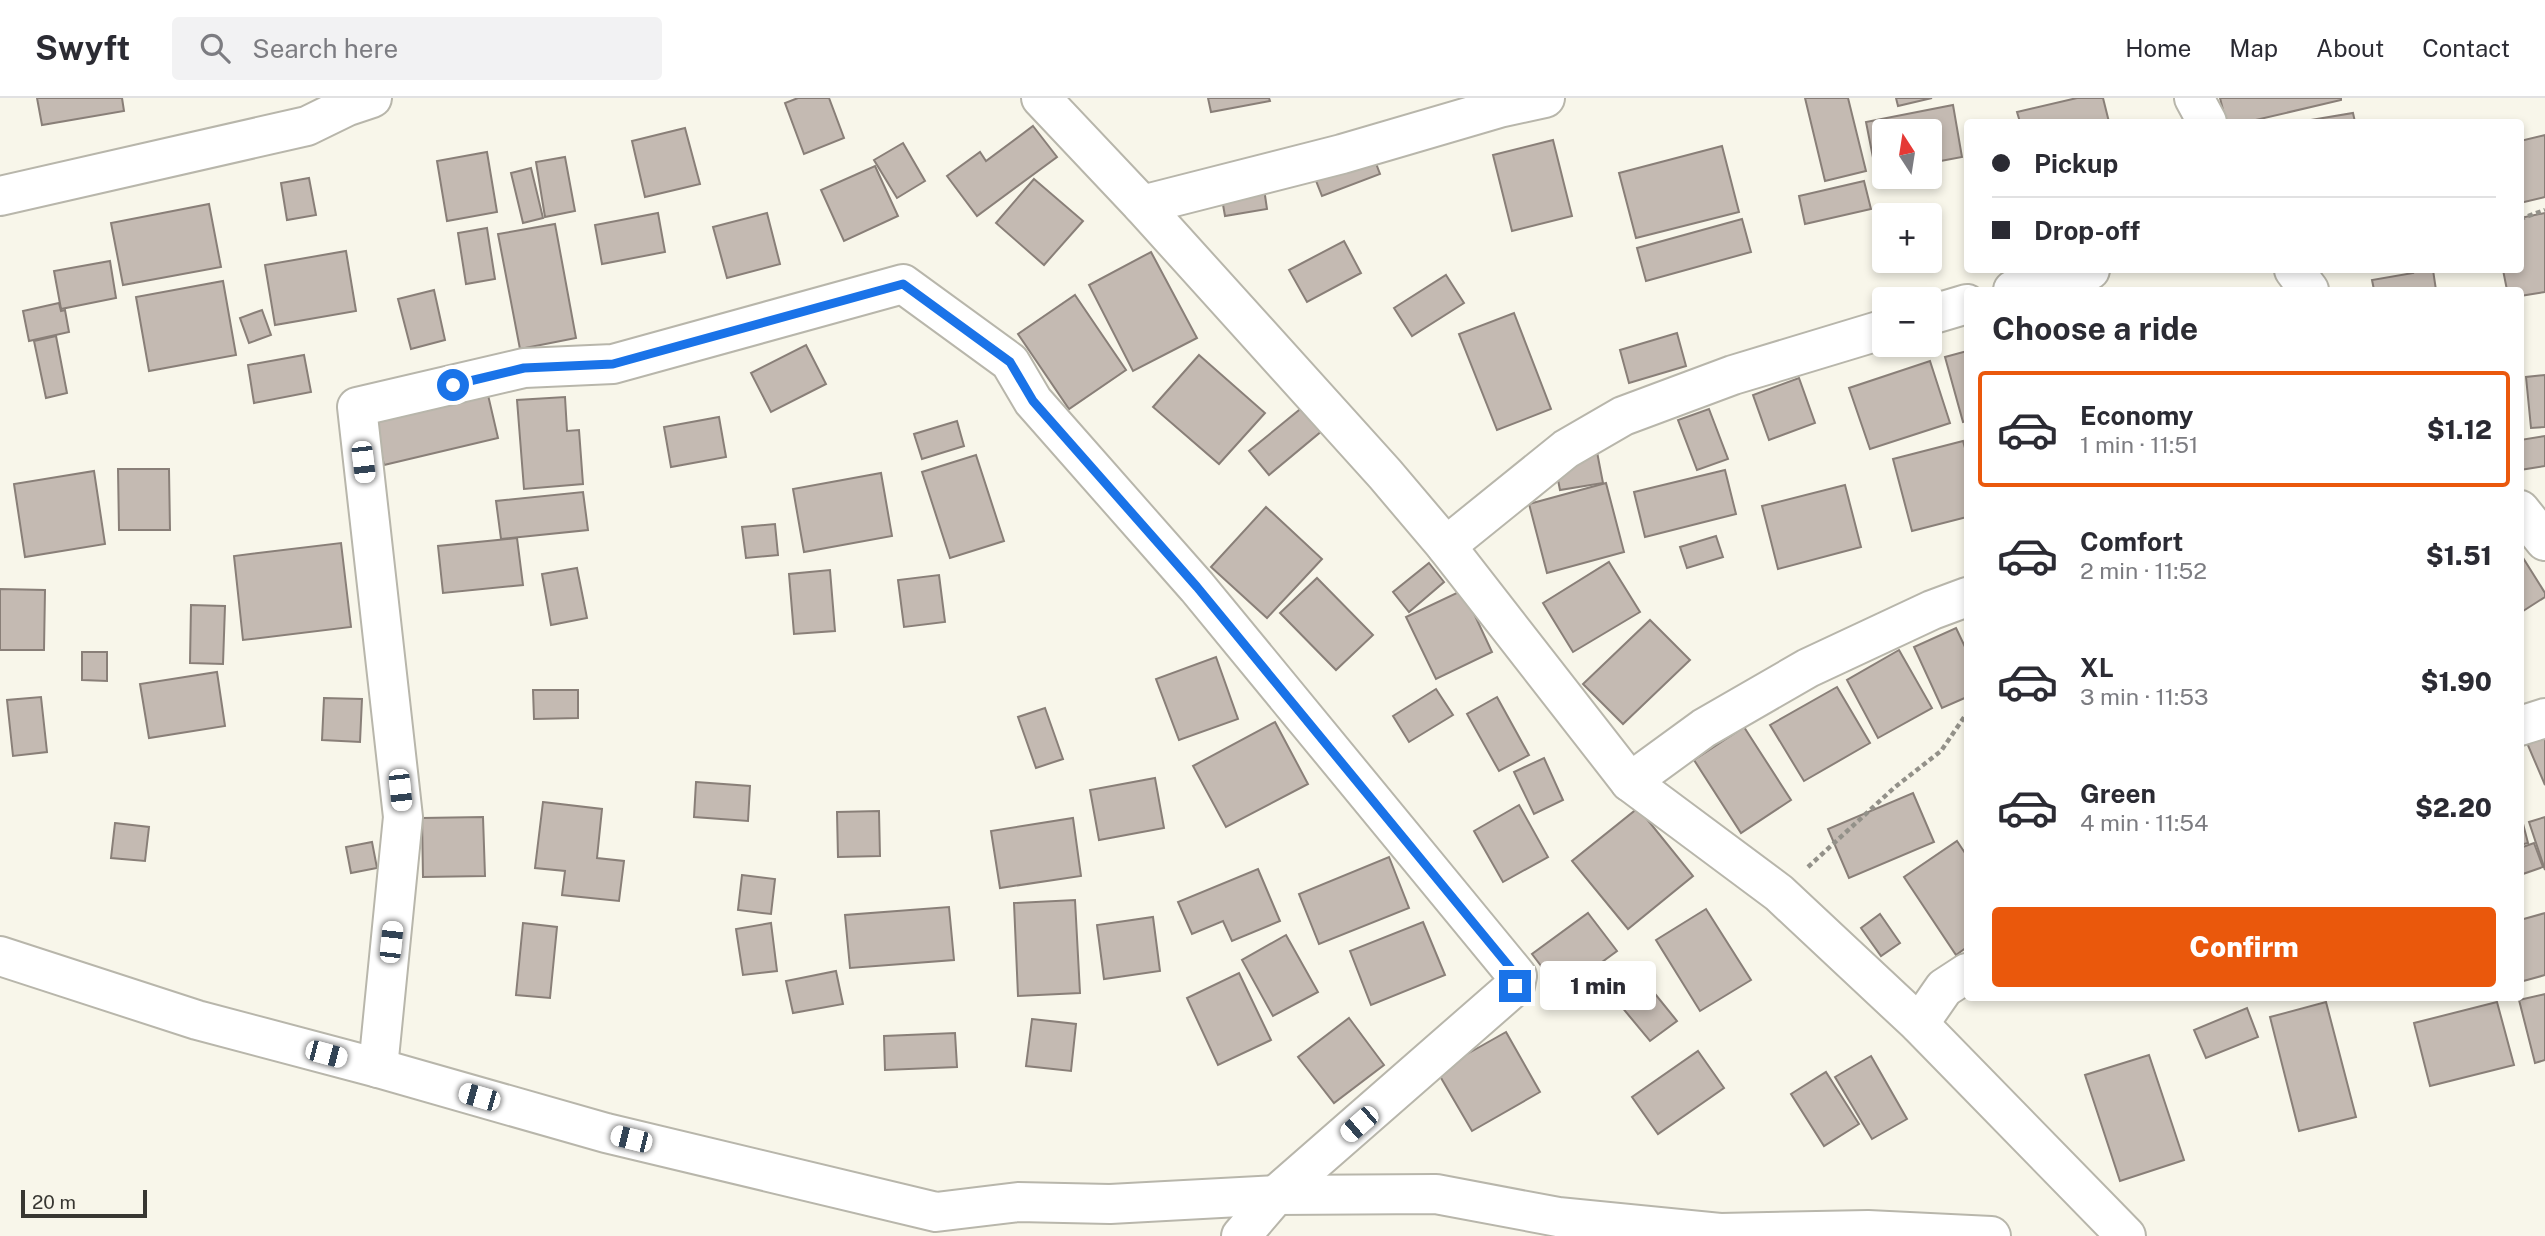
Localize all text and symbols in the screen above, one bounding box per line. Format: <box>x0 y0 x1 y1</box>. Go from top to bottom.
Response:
search box <box>172 17 662 80</box>
text: Swyft <box>35 29 130 67</box>
icon: search <box>196 29 234 67</box>
text: Search here <box>252 33 398 64</box>
text: Home <box>2125 34 2191 62</box>
text: Map <box>2229 34 2278 62</box>
text: About <box>2316 34 2384 62</box>
text: Contact <box>2422 34 2510 62</box>
north arrow <box>1872 119 1942 189</box>
map controls <box>1872 119 1942 357</box>
text: Pickup <box>2034 148 2118 179</box>
button: + <box>1872 203 1942 273</box>
text: Drop-off <box>2034 215 2140 246</box>
button: − <box>1872 287 1942 357</box>
text: Choose a ride <box>1992 310 2198 347</box>
route start <box>437 369 469 401</box>
icon: car <box>1996 398 2059 461</box>
text: Economy <box>2080 400 2193 431</box>
text: $1.12 <box>2427 414 2492 445</box>
text: 1 min · 11:51 <box>2080 431 2198 458</box>
car <box>351 440 376 484</box>
icon: car <box>1996 524 2059 587</box>
text: Comfort <box>2080 526 2183 557</box>
text: $1.51 <box>2426 540 2492 571</box>
text: 2 min · 11:52 <box>2080 557 2207 584</box>
icon: car <box>1996 650 2059 713</box>
text: XL <box>2080 652 2114 683</box>
text: $1.90 <box>2420 666 2492 697</box>
text: 3 min · 11:53 <box>2080 683 2209 710</box>
car <box>388 768 413 812</box>
icon: car <box>1996 776 2059 839</box>
text: Green <box>2080 778 2156 809</box>
text: $2.20 <box>2415 792 2492 823</box>
text: 4 min · 11:54 <box>2080 809 2208 836</box>
button: Confirm <box>1992 907 2496 987</box>
car <box>379 920 404 964</box>
callout: 1 min <box>1540 962 1655 1010</box>
route end <box>1499 970 1531 1002</box>
text: 1 min <box>1570 972 1626 999</box>
car <box>303 1038 350 1070</box>
car <box>456 1081 503 1113</box>
car <box>1337 1102 1382 1146</box>
car <box>609 1124 654 1154</box>
scale bar <box>21 1187 147 1219</box>
text: 20 m <box>32 1191 76 1213</box>

